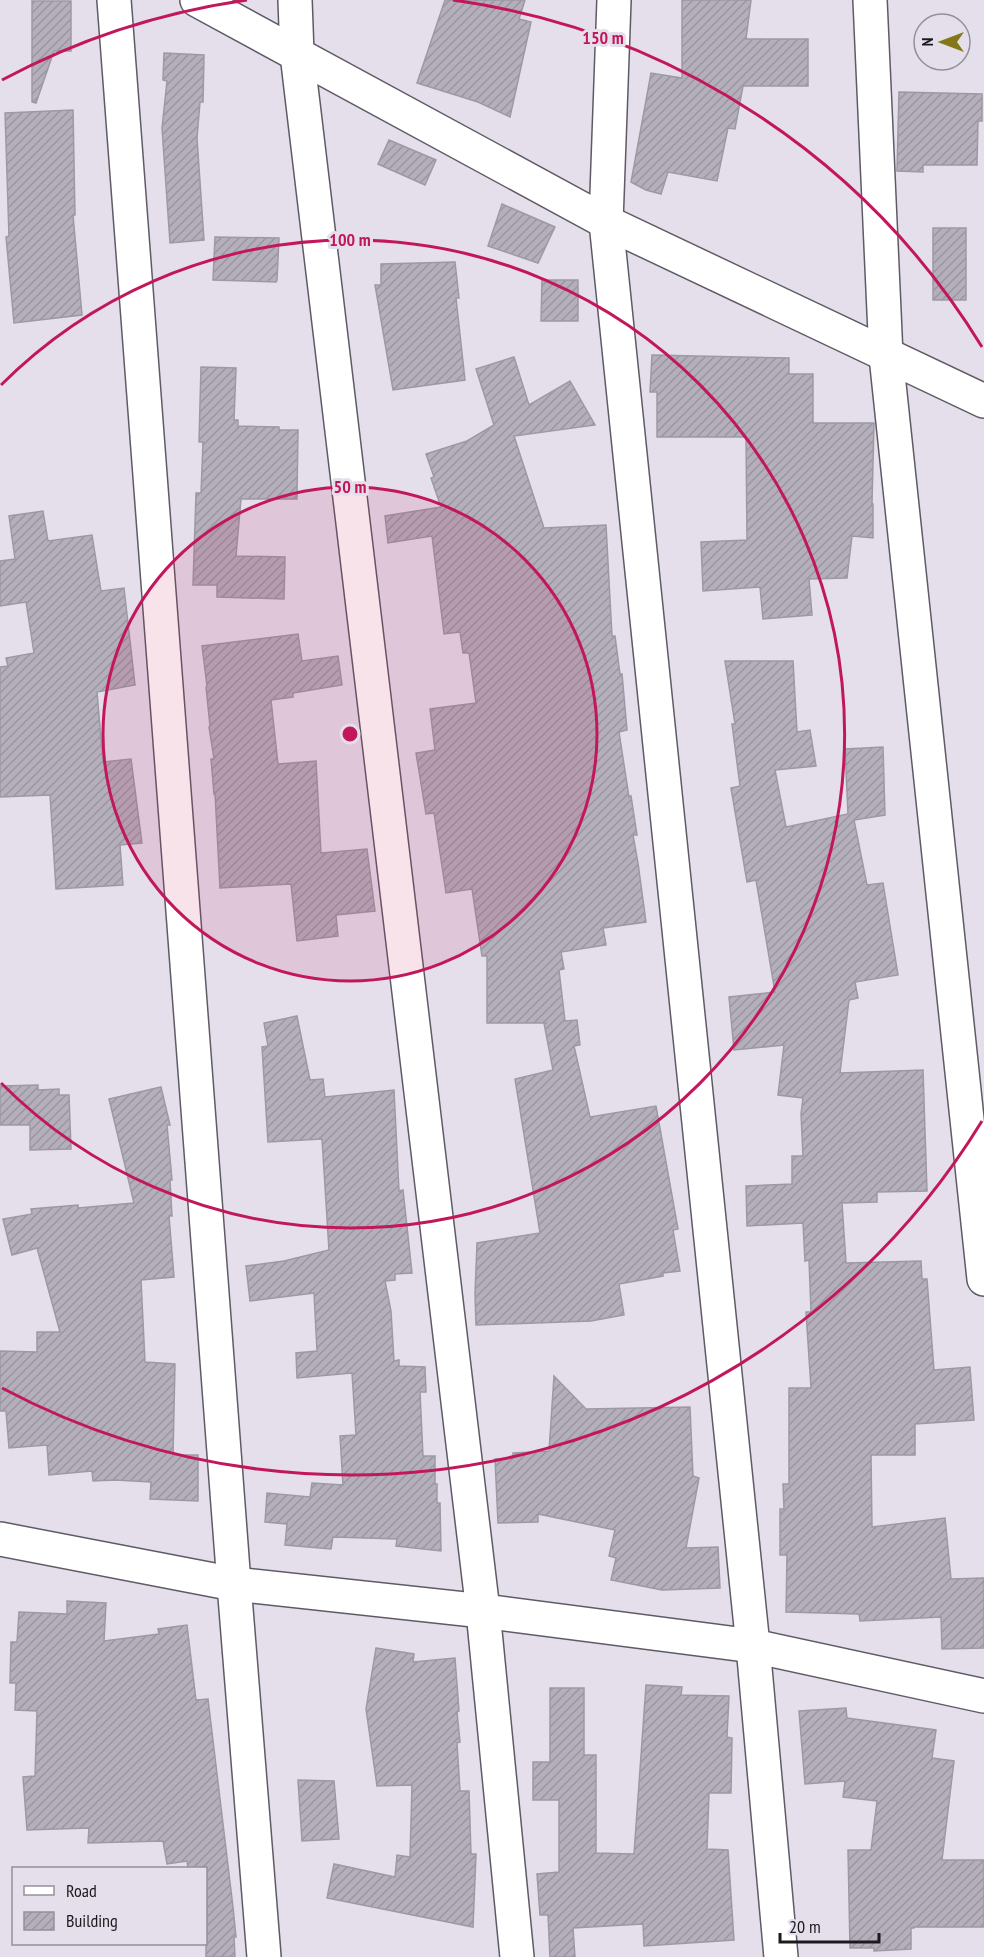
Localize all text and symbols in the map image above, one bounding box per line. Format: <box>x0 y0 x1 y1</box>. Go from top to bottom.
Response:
north arrow <box>912 12 972 72</box>
text: 150 m <box>582 26 624 49</box>
text: N <box>917 38 937 46</box>
text: 100 m <box>329 228 371 251</box>
text: 50 m <box>334 475 366 498</box>
centre of rings <box>340 724 360 744</box>
legend <box>12 1867 207 1945</box>
text: Road <box>66 1879 97 1902</box>
scale bar <box>780 1906 879 1944</box>
text: Building <box>66 1909 118 1932</box>
text: 20 m <box>789 1915 821 1938</box>

